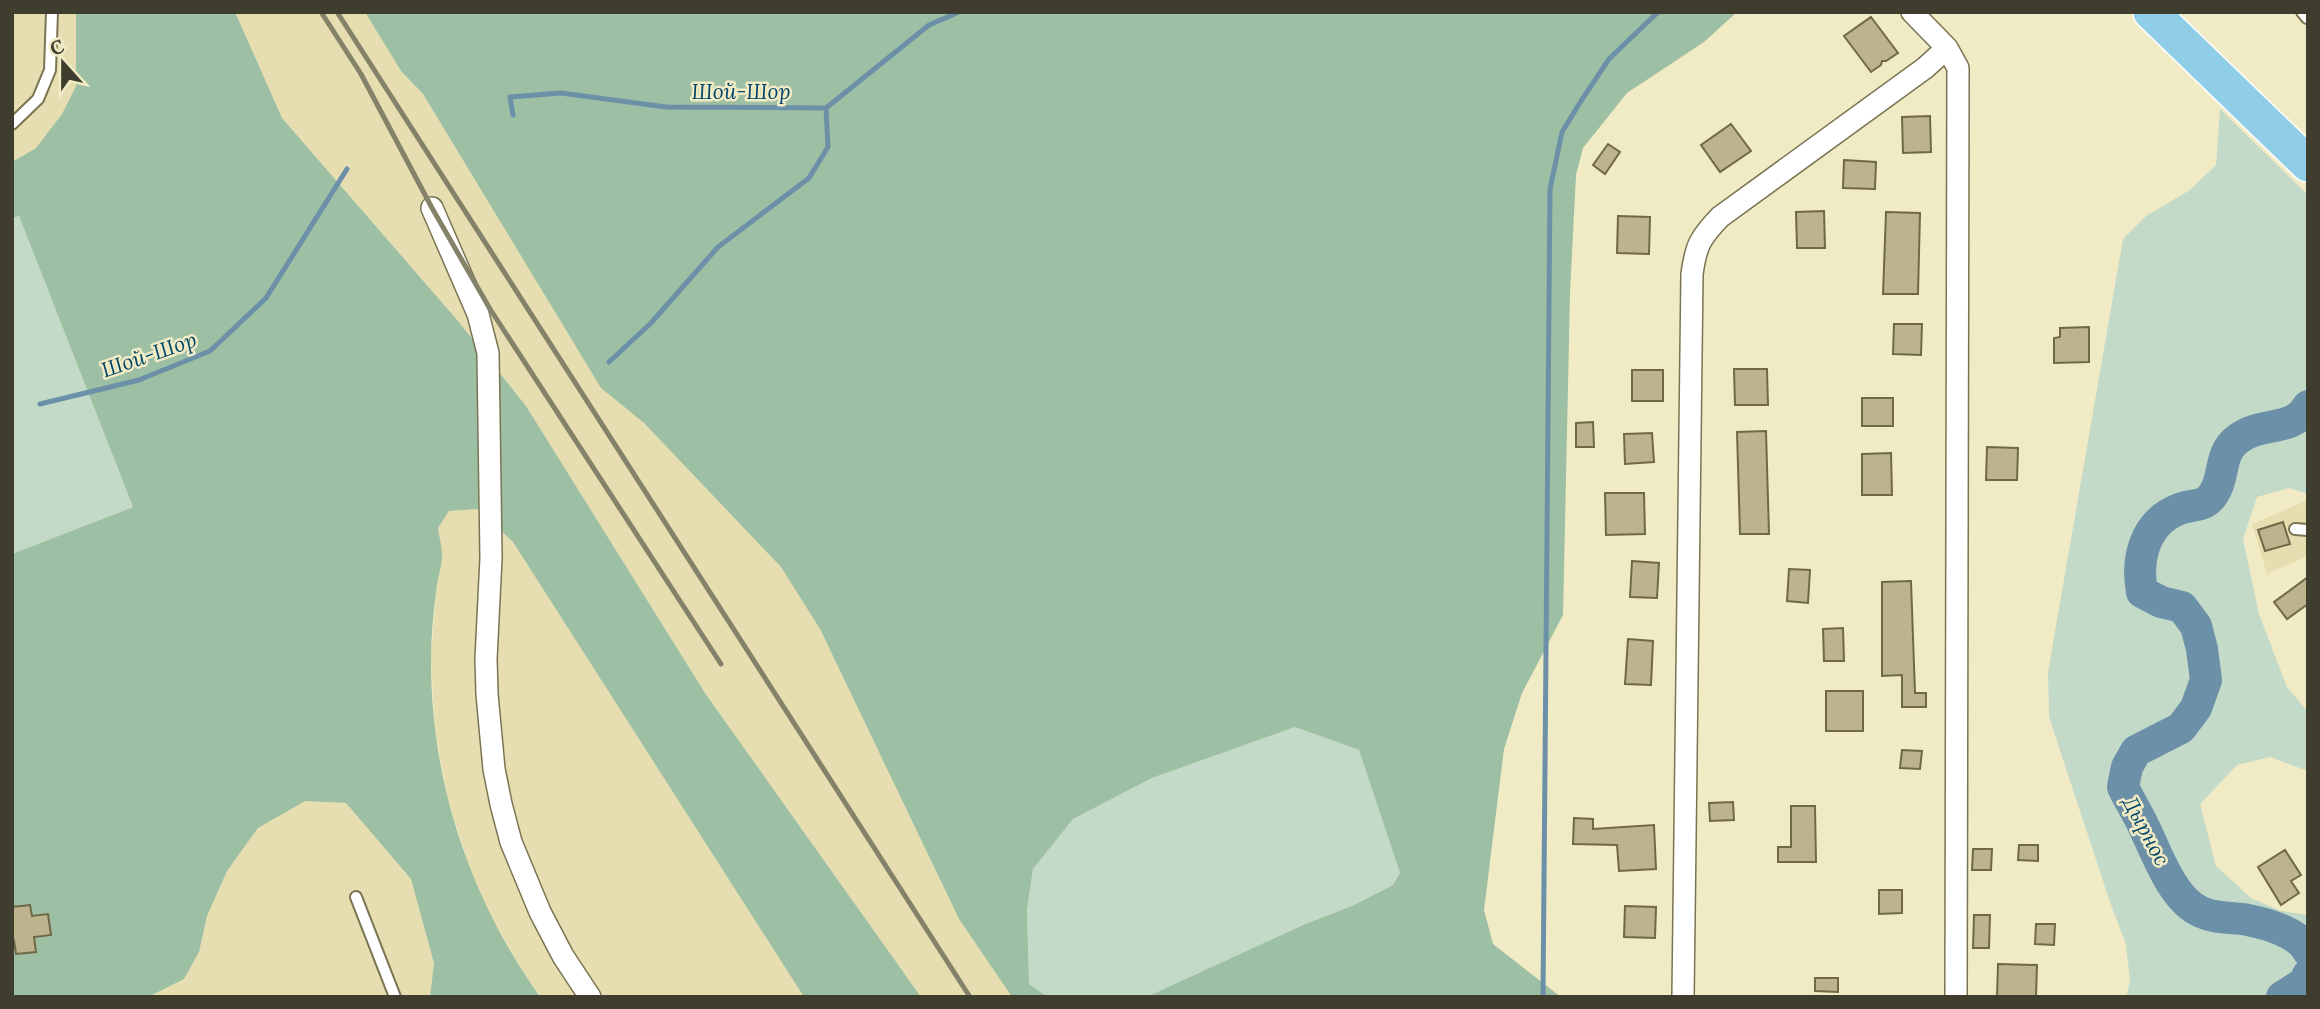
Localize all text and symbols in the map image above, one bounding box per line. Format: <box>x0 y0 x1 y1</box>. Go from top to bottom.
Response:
north arrow <box>28 28 98 98</box>
text: С <box>47 34 67 61</box>
water label: Шой-Шор <box>692 78 790 105</box>
water label: Шой-Шор <box>98 326 200 383</box>
water label: Дырнос <box>2117 791 2176 870</box>

